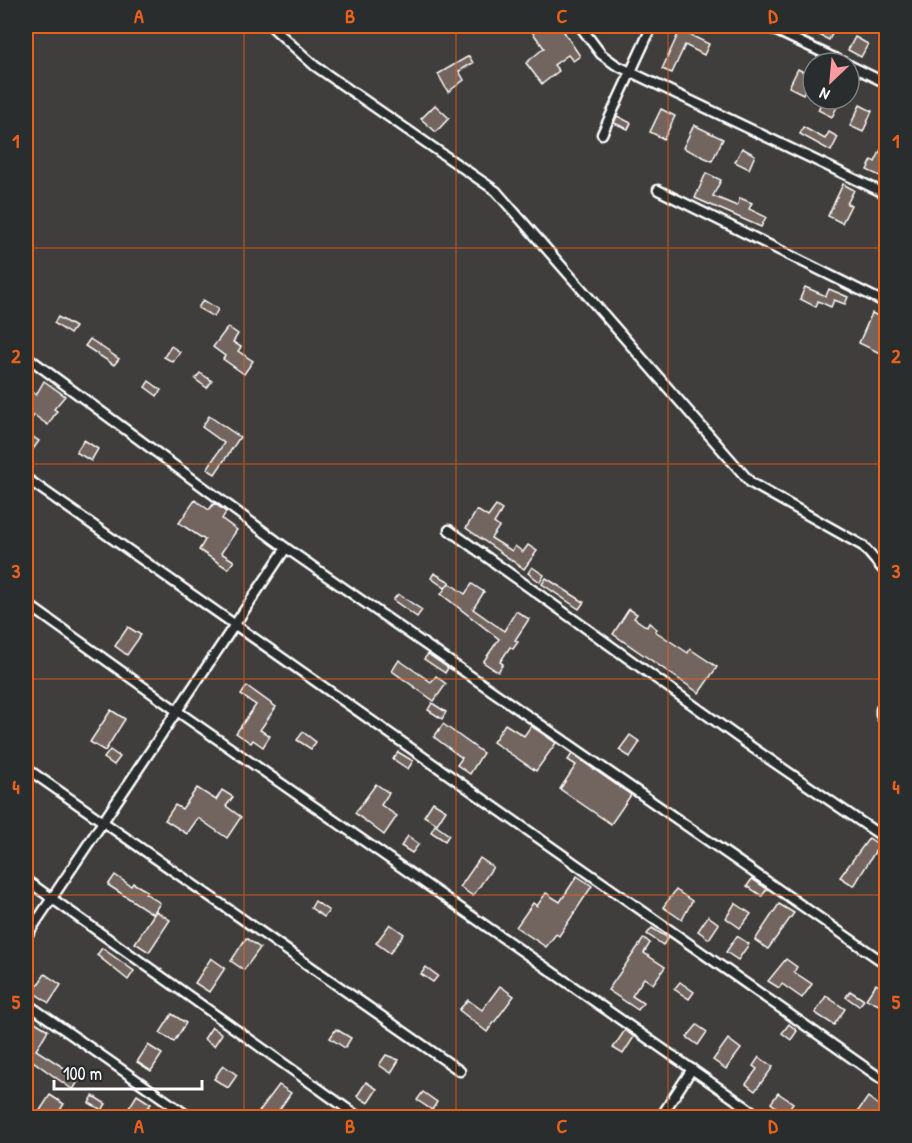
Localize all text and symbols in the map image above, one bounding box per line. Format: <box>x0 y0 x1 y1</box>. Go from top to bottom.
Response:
text: A <box>134 2 144 29</box>
text: B <box>345 2 355 29</box>
text: C <box>557 2 568 29</box>
text: D <box>768 2 778 29</box>
north arrow <box>801 51 861 111</box>
text: N <box>815 83 833 106</box>
text: 1 <box>12 127 20 154</box>
text: 1 <box>892 127 900 154</box>
text: 2 <box>11 342 21 369</box>
text: 2 <box>891 342 901 369</box>
text: 3 <box>12 557 21 584</box>
text: 3 <box>892 557 901 584</box>
text: 4 <box>12 773 20 800</box>
text: 4 <box>892 773 900 800</box>
text: 5 <box>12 988 21 1015</box>
text: 5 <box>892 988 901 1015</box>
scale bar <box>54 1053 202 1091</box>
text: 100 m <box>63 1061 102 1086</box>
text: A <box>134 1112 144 1139</box>
text: B <box>345 1112 355 1139</box>
text: C <box>557 1112 568 1139</box>
text: D <box>768 1112 778 1139</box>

